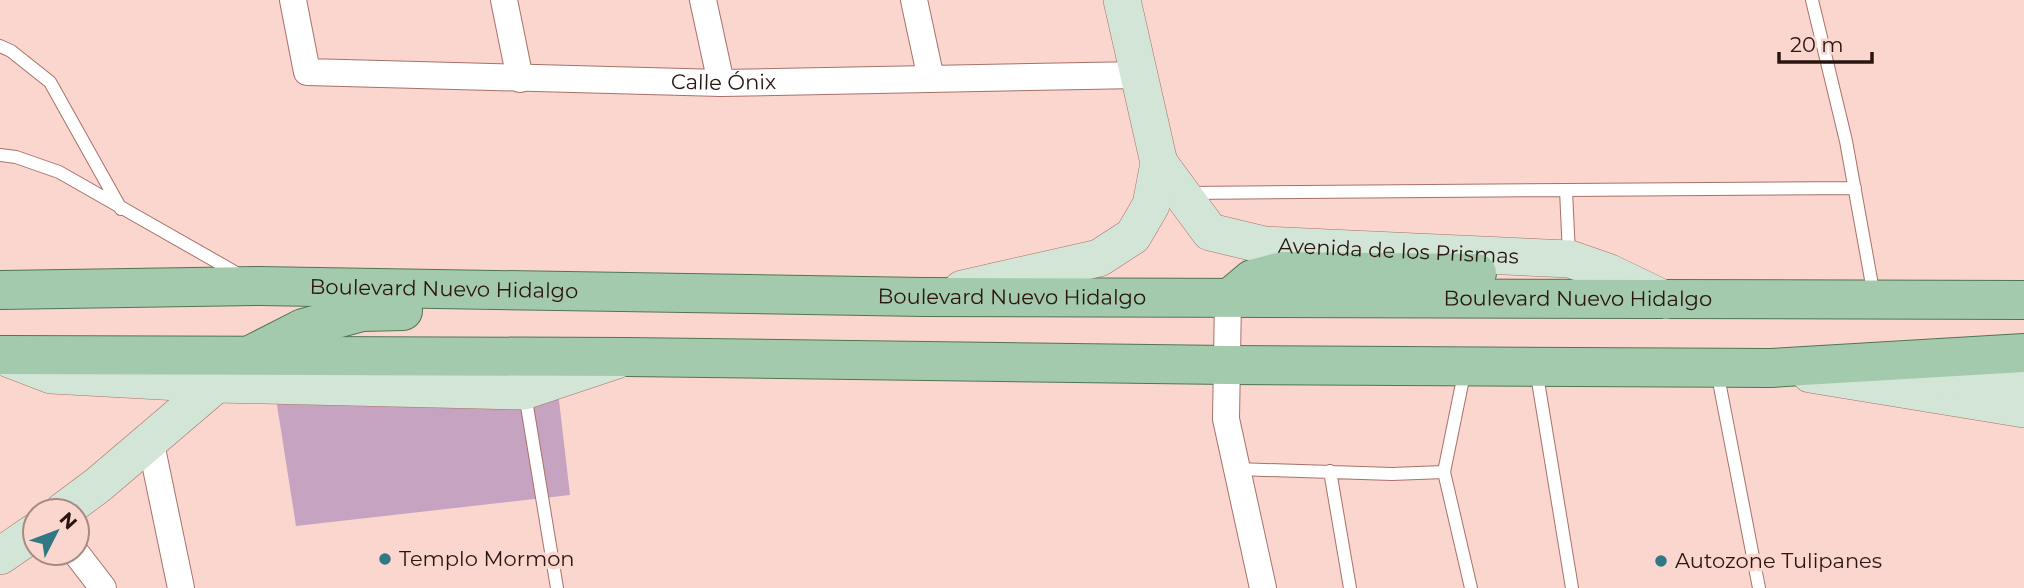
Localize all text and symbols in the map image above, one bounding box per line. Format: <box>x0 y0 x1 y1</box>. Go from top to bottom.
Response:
scale bar <box>1779 21 1872 65</box>
text: 20 m <box>1790 32 1844 57</box>
street label: Calle Ónix <box>671 69 776 95</box>
street label: Avenida de los Prismas <box>1278 233 1520 269</box>
street label: Boulevard Nuevo Hidalgo <box>309 274 578 303</box>
street label: Boulevard Nuevo Hidalgo <box>877 283 1146 310</box>
street label: Boulevard Nuevo Hidalgo <box>1444 285 1712 311</box>
north arrow <box>21 497 91 567</box>
text: N <box>55 508 82 534</box>
place label: Templo Mormon <box>399 546 575 571</box>
place label: Autozone Tulipanes <box>1675 548 1882 573</box>
marker: Templo Mormon <box>377 551 393 567</box>
marker: Autozone Tulipanes <box>1653 553 1669 569</box>

